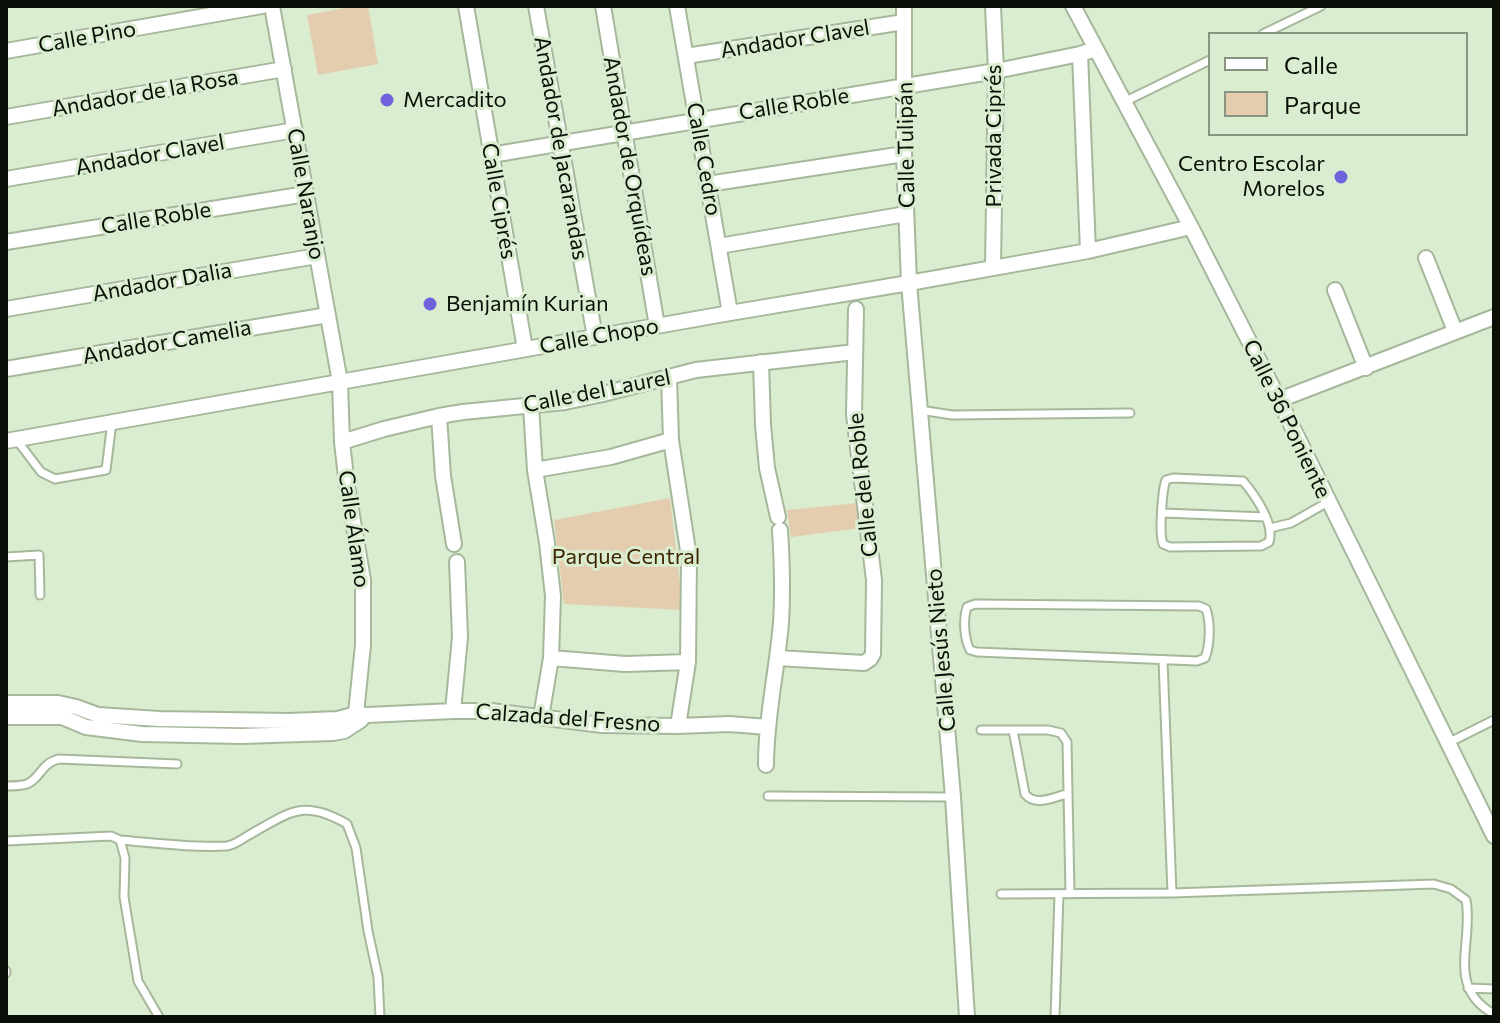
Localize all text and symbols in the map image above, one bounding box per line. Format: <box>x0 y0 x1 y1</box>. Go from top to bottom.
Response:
street label: Andador Clavel <box>718 14 872 64</box>
street label: Calle Pino <box>36 15 138 59</box>
legend <box>1208 32 1468 136</box>
street label: Andador de Jacarandas <box>528 34 594 262</box>
text: Calle <box>1284 50 1338 79</box>
street label: Andador de Orquídeas <box>598 54 662 278</box>
street label: Andador de la Rosa <box>50 64 240 122</box>
street label: Privada Ciprés <box>981 64 1007 208</box>
street label: Calle Roble <box>737 82 851 126</box>
street label: Calle Tulipán <box>892 82 920 208</box>
place label: Mercadito <box>403 87 507 113</box>
text: Parque <box>1284 90 1361 119</box>
marker: Mercadito <box>378 91 396 109</box>
street label: Calle Cedro <box>681 100 727 218</box>
street label: Calle Naranjo <box>281 126 331 262</box>
street label: Andador Clavel <box>73 129 227 181</box>
street label: Calle Ciprés <box>476 141 522 261</box>
place label: Centro Escolar Morelos <box>1178 151 1325 202</box>
marker: Centro Escolar Morelos <box>1332 168 1350 186</box>
street label: Calle Roble <box>99 196 213 240</box>
street label: Andador Dalia <box>90 257 234 307</box>
place label: Benjamín Kurian <box>446 291 609 317</box>
marker: Benjamín Kurian <box>421 295 439 313</box>
street label: Calle Chopo <box>537 313 661 359</box>
street label: Andador Camelia <box>81 314 253 370</box>
street label: Calle 36 Poniente <box>1237 335 1337 503</box>
street label: Calle del Laurel <box>521 364 673 418</box>
street label: Calle del Roble <box>842 411 884 559</box>
street label: Calle Álamo <box>333 469 375 589</box>
park label: Parque Central <box>552 544 700 570</box>
street label: Calle Jesús Nieto <box>921 567 961 733</box>
street label: Calzada del Fresno <box>475 698 661 738</box>

